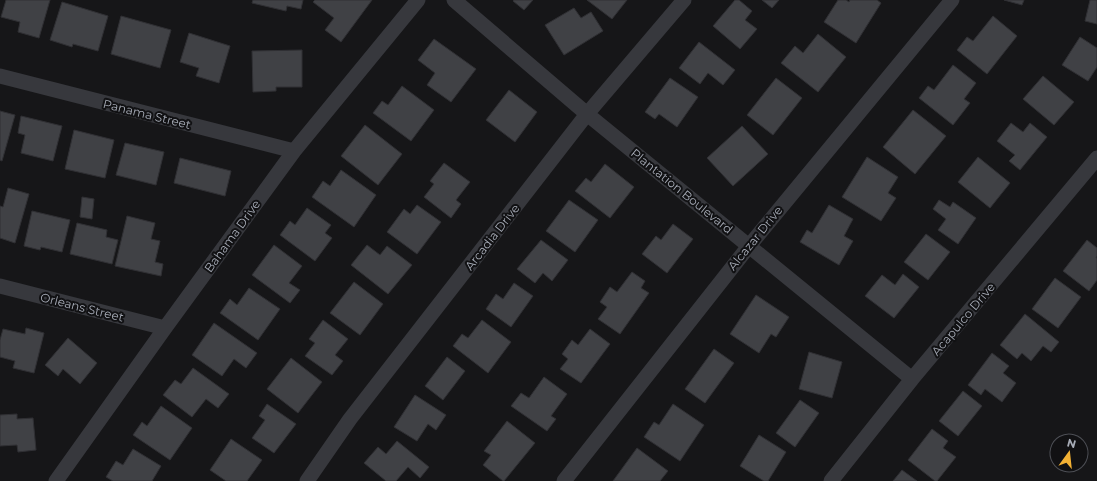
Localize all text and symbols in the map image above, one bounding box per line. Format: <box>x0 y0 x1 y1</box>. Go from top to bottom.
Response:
street label: Panama Street <box>102 96 193 132</box>
street label: Plantation Boulevard <box>628 145 736 237</box>
street label: Bahama Drive <box>201 197 263 275</box>
street label: Arcadia Drive <box>461 201 523 273</box>
street label: Alcazar Drive <box>725 203 785 273</box>
street label: Acapulco Drive <box>928 279 998 359</box>
street label: Orleans Street <box>39 289 125 325</box>
north arrow <box>1049 433 1089 473</box>
text: N <box>1065 435 1078 451</box>

